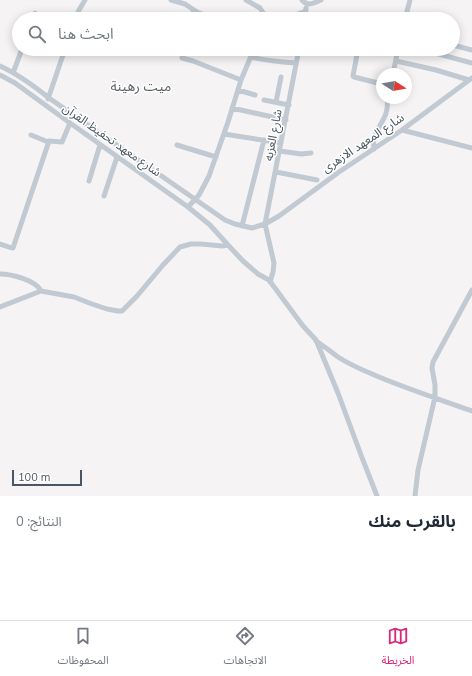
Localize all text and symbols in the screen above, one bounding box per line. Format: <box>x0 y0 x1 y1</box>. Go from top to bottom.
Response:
search box <box>12 12 460 56</box>
icon: search <box>26 23 48 45</box>
text: ابحث هنا <box>58 24 114 43</box>
north arrow <box>376 68 412 104</box>
district label: ميت رهينة <box>111 77 171 95</box>
street label: شارع معهد تحفيظ القرآن <box>59 100 164 181</box>
street label: شارع العزبه <box>260 108 287 162</box>
street label: شارع المعهد الازهرى <box>319 110 408 177</box>
scale bar <box>12 468 82 487</box>
text: 100 m <box>18 470 50 484</box>
text: بالقرب منك <box>368 510 456 531</box>
text: النتائج: 0 <box>16 513 62 529</box>
tab: المحفوظات <box>58 625 109 672</box>
tab: الاتجاهات <box>224 625 267 672</box>
tab: الخريطة <box>382 625 415 672</box>

